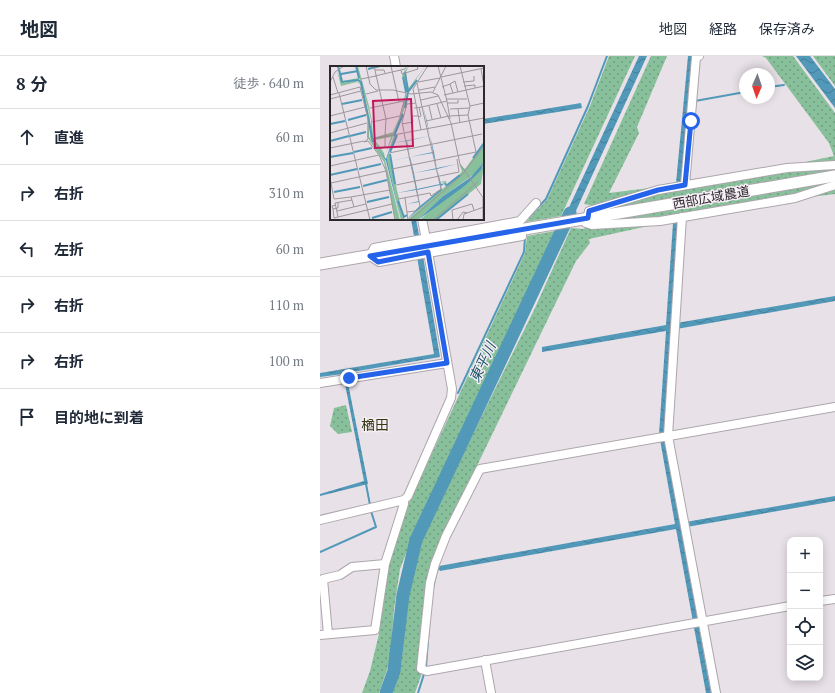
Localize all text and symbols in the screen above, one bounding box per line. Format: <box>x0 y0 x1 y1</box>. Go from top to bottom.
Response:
text: 地図 <box>20 16 58 41</box>
text: 地図 <box>659 19 687 38</box>
text: 経路 <box>709 19 737 38</box>
text: 保存済み <box>759 19 815 38</box>
inset map <box>330 66 484 220</box>
north arrow <box>739 68 775 104</box>
text: 8 分 <box>16 72 47 95</box>
text: 徒歩 · 640 m <box>233 74 304 92</box>
route start <box>682 112 700 130</box>
icon: ahead <box>16 126 38 148</box>
text: 直進 <box>54 127 84 147</box>
text: 60 m <box>276 128 304 146</box>
street label: 西部広域農道 <box>671 181 751 213</box>
icon: right <box>16 182 38 204</box>
text: 右折 <box>54 183 84 203</box>
text: 310 m <box>269 184 304 202</box>
icon: left <box>16 238 38 260</box>
text: 左折 <box>54 239 84 259</box>
text: 60 m <box>276 240 304 258</box>
icon: right <box>16 294 38 316</box>
text: 右折 <box>54 295 84 315</box>
text: 110 m <box>269 296 304 314</box>
water label: 東平川 <box>465 337 500 385</box>
icon: right <box>16 350 38 372</box>
text: 右折 <box>54 351 84 371</box>
text: 100 m <box>269 352 304 370</box>
route end <box>340 369 358 387</box>
icon: arrive <box>16 406 38 428</box>
text: 目的地に到着 <box>54 407 144 427</box>
district label: 楢田 <box>361 415 389 434</box>
map controls <box>787 537 823 681</box>
button: + <box>787 537 823 573</box>
button: − <box>787 573 823 609</box>
button: locate <box>787 609 823 645</box>
button: layers <box>787 645 823 681</box>

